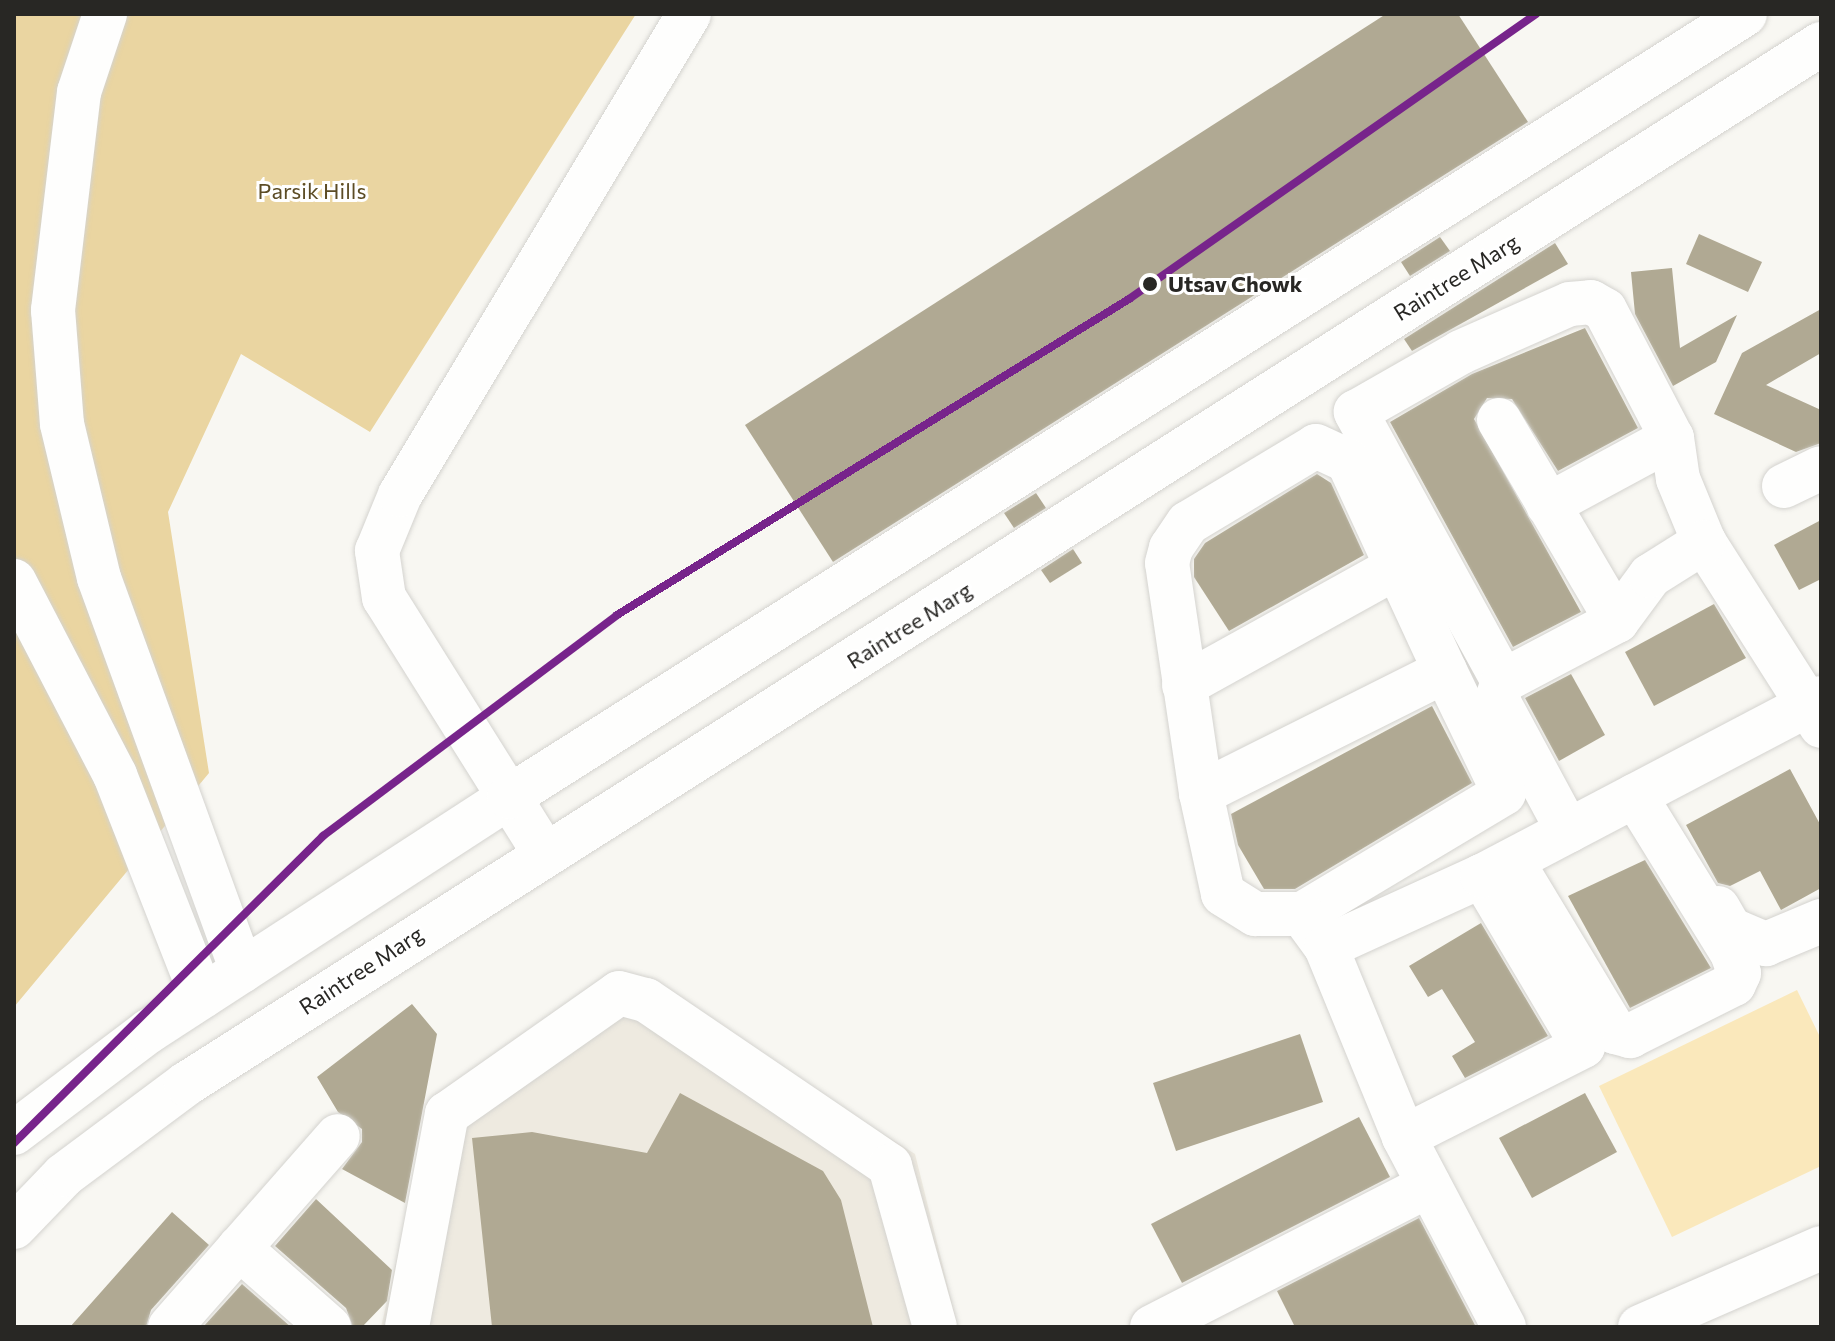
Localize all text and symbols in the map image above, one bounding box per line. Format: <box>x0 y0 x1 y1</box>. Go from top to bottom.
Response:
park label: Parsik Hills <box>258 178 366 204</box>
street label: Raintree Marg <box>1389 228 1523 326</box>
place label: Utsav Chowk <box>1168 271 1302 297</box>
marker: Utsav Chowk <box>1139 273 1161 295</box>
street label: Raintree Marg <box>842 576 976 674</box>
street label: Raintree Marg <box>294 920 428 1020</box>

